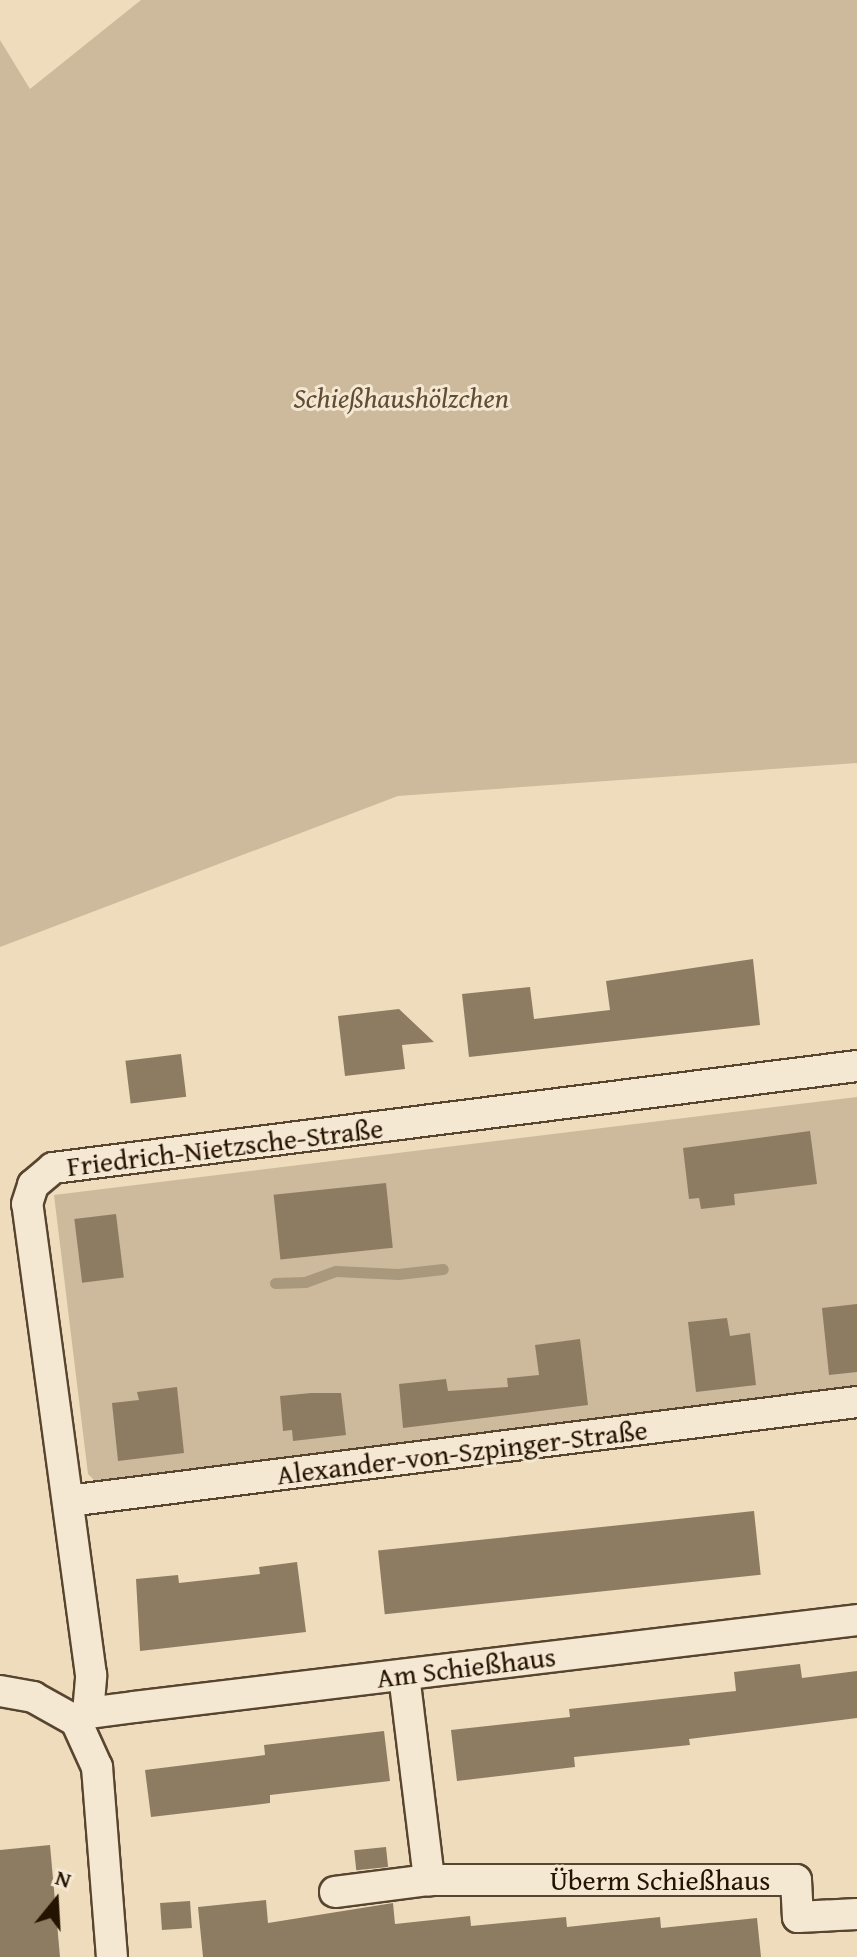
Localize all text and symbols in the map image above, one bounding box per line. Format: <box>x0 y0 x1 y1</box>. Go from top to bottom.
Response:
park label: Schießhaushölzchen <box>293 381 509 415</box>
street label: Friedrich-Nietzsche-Straße <box>65 1111 385 1183</box>
street label: Alexander-von-Szpinger-Straße <box>275 1413 649 1491</box>
street label: Am Schießhaus <box>375 1639 557 1695</box>
north arrow <box>16 1861 96 1941</box>
text: N <box>51 1861 75 1896</box>
street label: Überm Schießhaus <box>550 1863 770 1897</box>

